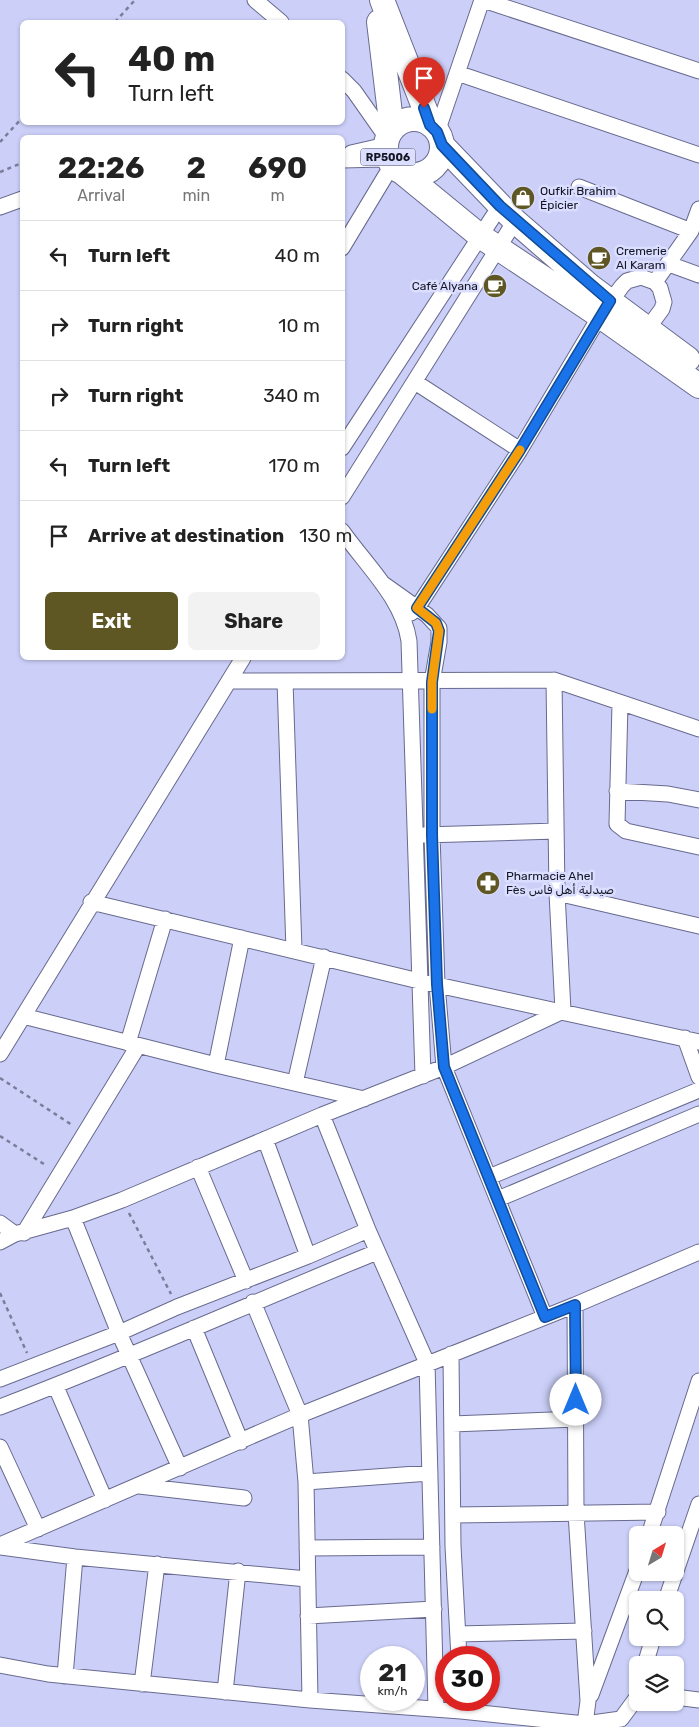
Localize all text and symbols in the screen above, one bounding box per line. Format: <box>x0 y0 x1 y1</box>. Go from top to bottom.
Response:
text: 40 m <box>128 38 215 80</box>
icon: left <box>45 40 110 105</box>
pin <box>403 57 445 108</box>
icon: arrive <box>410 64 438 92</box>
text: Turn left <box>128 80 214 107</box>
road number: RP5006 <box>360 148 416 166</box>
text: 22:26 <box>58 150 145 186</box>
text: 2 <box>187 150 206 186</box>
text: 690 <box>248 150 307 186</box>
place label: Oufkir Brahim Épicier <box>540 184 616 212</box>
shop icon: Oufkir Brahim Épicier <box>510 185 536 211</box>
text: Arrival <box>77 186 125 205</box>
text: min <box>182 186 210 205</box>
text: m <box>270 186 285 205</box>
icon: left <box>45 242 73 270</box>
text: Turn left <box>88 244 170 267</box>
text: 40 m <box>275 244 320 267</box>
place label: Cremerie Al Karam <box>616 244 667 272</box>
cafe icon: Cremerie Al Karam <box>586 245 612 271</box>
cafe icon: Café Alyana <box>482 273 508 299</box>
place label: Café Alyana <box>412 279 478 293</box>
icon: right <box>45 312 73 340</box>
text: Turn right <box>88 314 183 337</box>
text: 10 m <box>278 314 320 337</box>
icon: right <box>45 382 73 410</box>
text: Turn right <box>88 384 183 407</box>
text: 340 m <box>263 384 320 407</box>
icon: left <box>45 452 73 480</box>
text: Turn left <box>88 454 170 477</box>
text: 170 m <box>269 454 320 477</box>
icon: arrive <box>45 522 73 550</box>
text: Arrive at destination <box>88 524 284 547</box>
text: 130 m <box>299 524 352 547</box>
button: Exit <box>45 592 178 650</box>
button: Share <box>188 592 320 650</box>
place label: Pharmacie Ahel Fès صيدلية أهل فاس <box>506 869 614 897</box>
pharmacy icon: Pharmacie Ahel Fès صيدلية أهل فاس <box>475 870 501 896</box>
position arrow <box>549 1373 601 1425</box>
north arrow <box>629 1526 684 1581</box>
map controls <box>629 1526 684 1711</box>
button: search <box>629 1591 684 1646</box>
speed limit sign: 30 <box>435 1646 500 1711</box>
button: layers <box>629 1656 684 1711</box>
text: 21 <box>378 1658 407 1687</box>
text: km/h <box>378 1684 407 1698</box>

